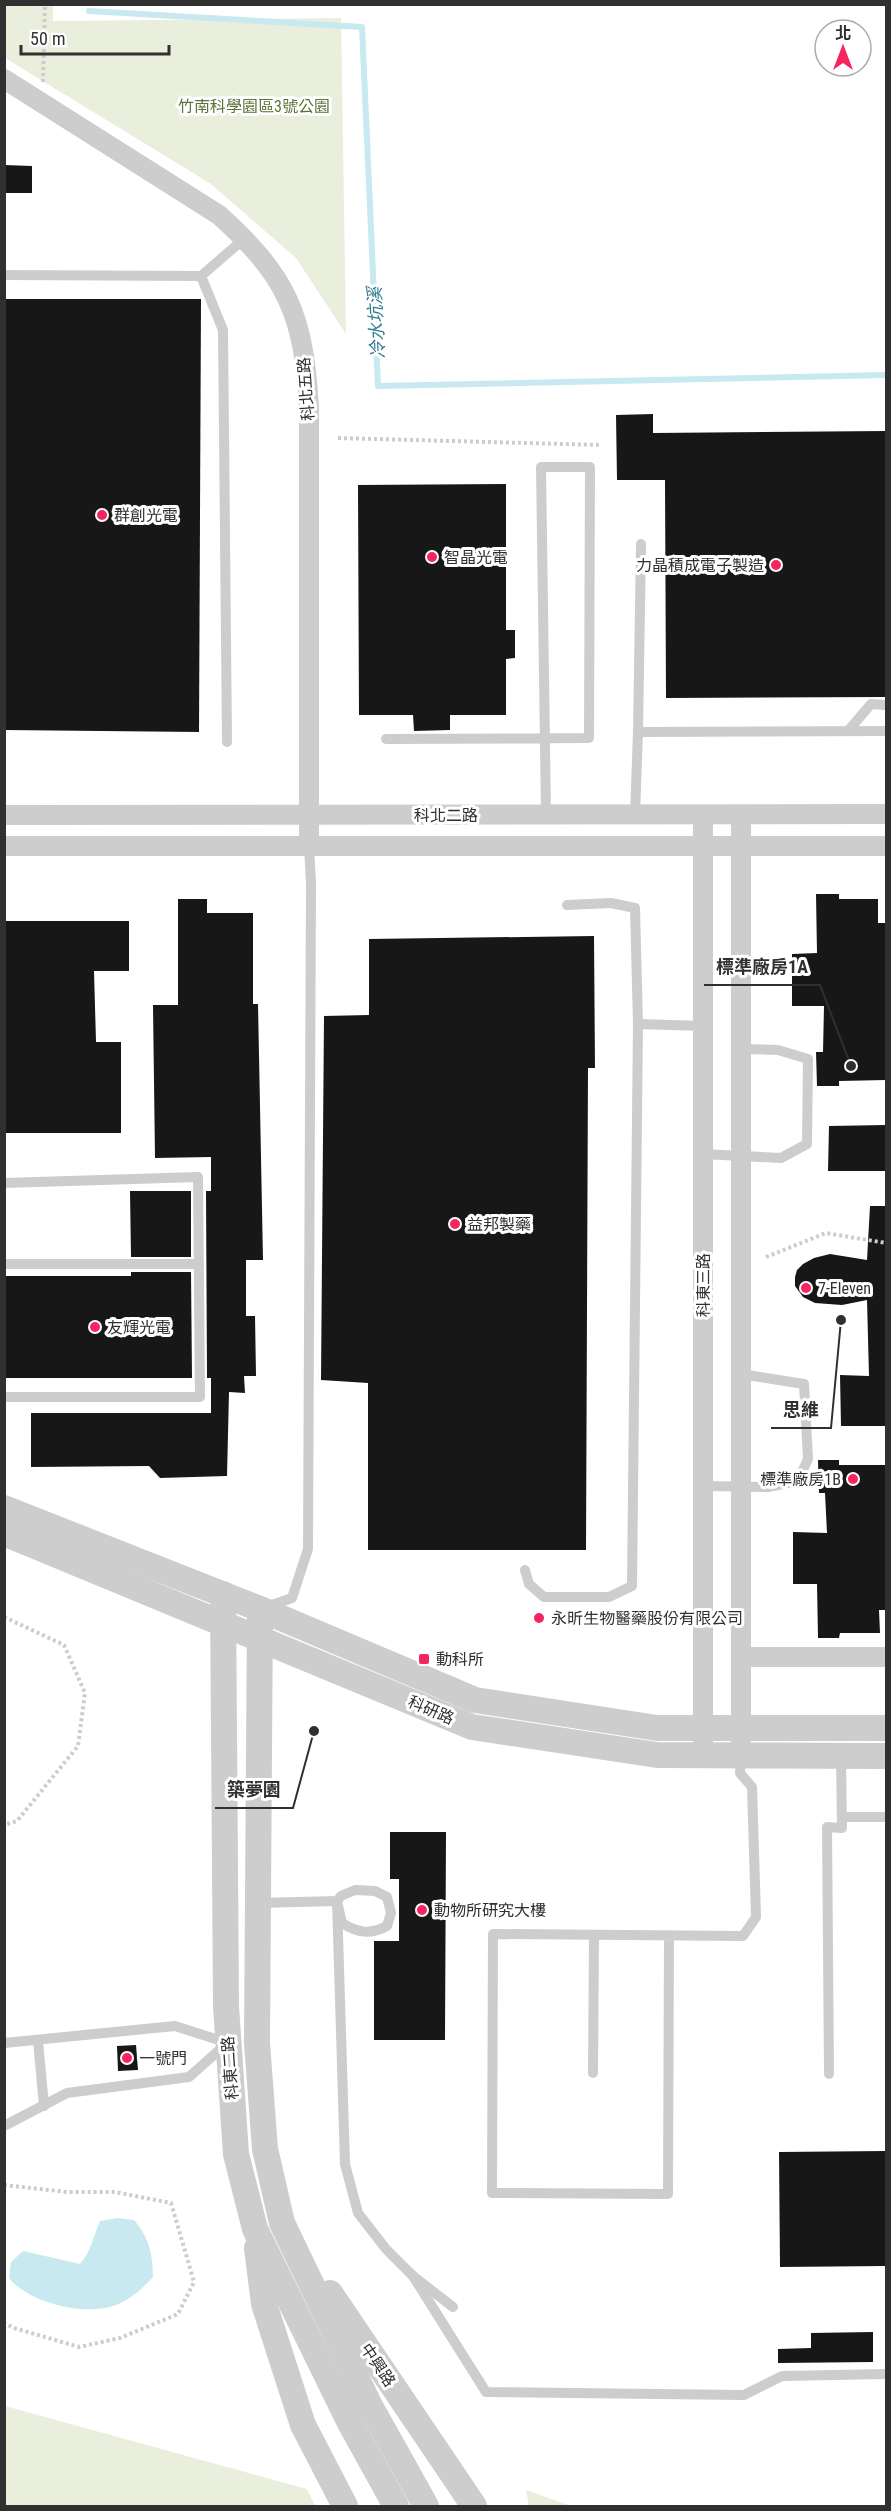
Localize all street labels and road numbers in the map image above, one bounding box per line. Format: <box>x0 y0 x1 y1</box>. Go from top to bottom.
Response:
street label: 科北五路 <box>294 356 318 422</box>
street label: 科北二路 <box>414 806 478 825</box>
street label: 科東三路 <box>694 1253 713 1317</box>
street label: 科研路 <box>405 1692 457 1728</box>
street label: 科東二路 <box>218 2035 242 2101</box>
street label: 中興路 <box>357 2340 399 2390</box>

